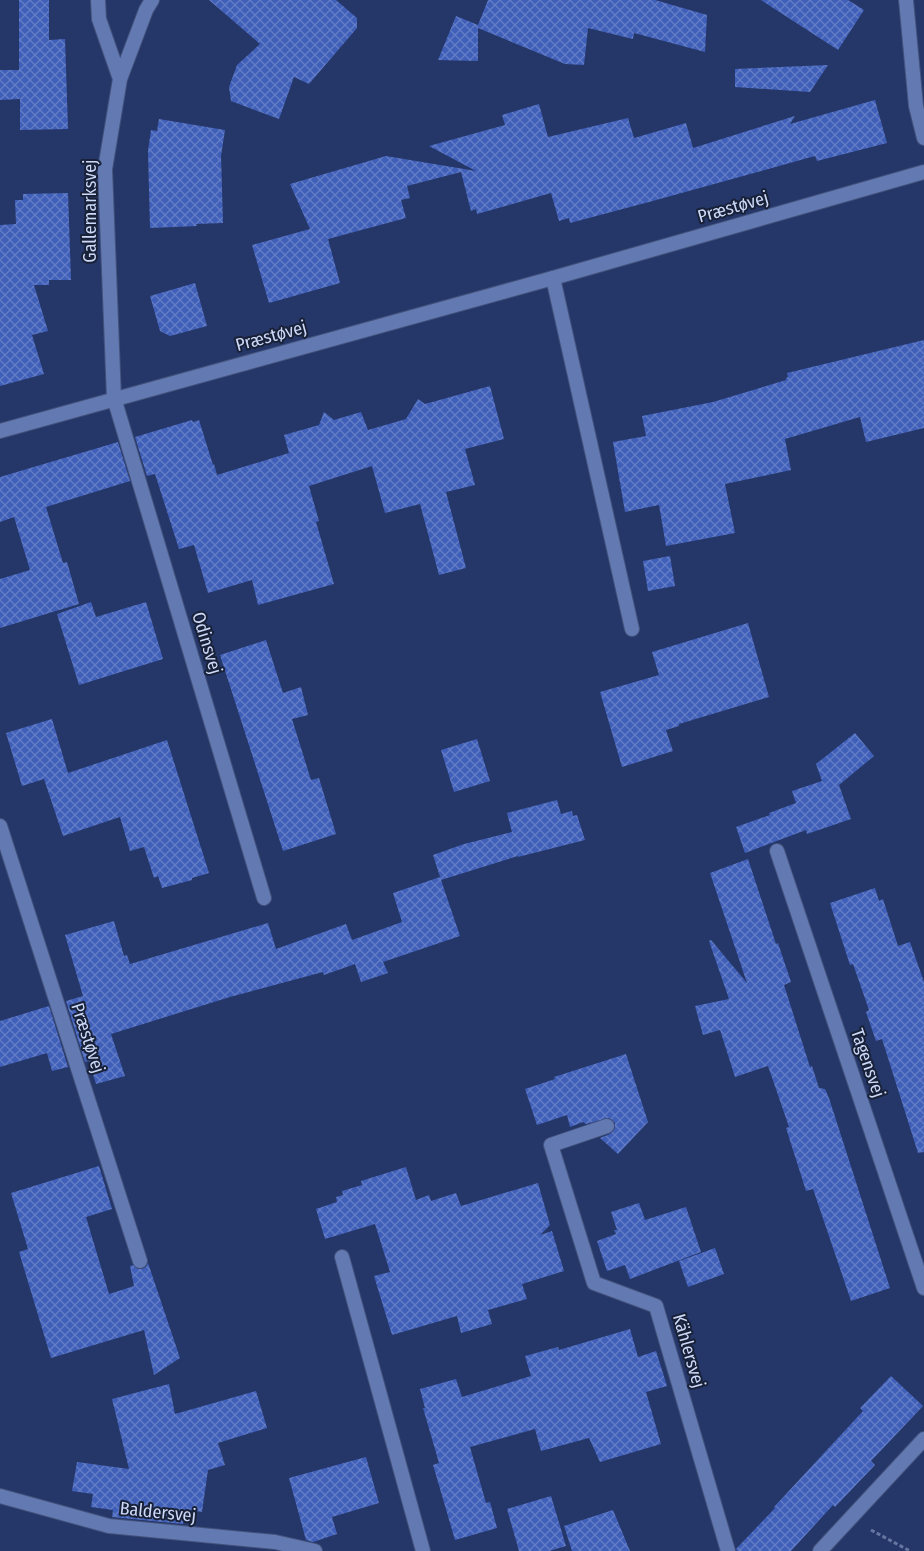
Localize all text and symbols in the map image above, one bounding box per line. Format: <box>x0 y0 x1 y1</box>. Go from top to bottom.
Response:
street label: Gallemarksvej <box>79 159 101 263</box>
street label: Præstøvej <box>695 186 771 228</box>
street label: Præstøvej <box>233 316 309 356</box>
street label: Odinsvej <box>187 609 227 677</box>
street label: Præstøvej <box>66 1000 110 1076</box>
street label: Tagensvej <box>846 1026 890 1100</box>
street label: Kählersvej <box>668 1311 710 1391</box>
street label: Baldersvej <box>119 1497 197 1527</box>

